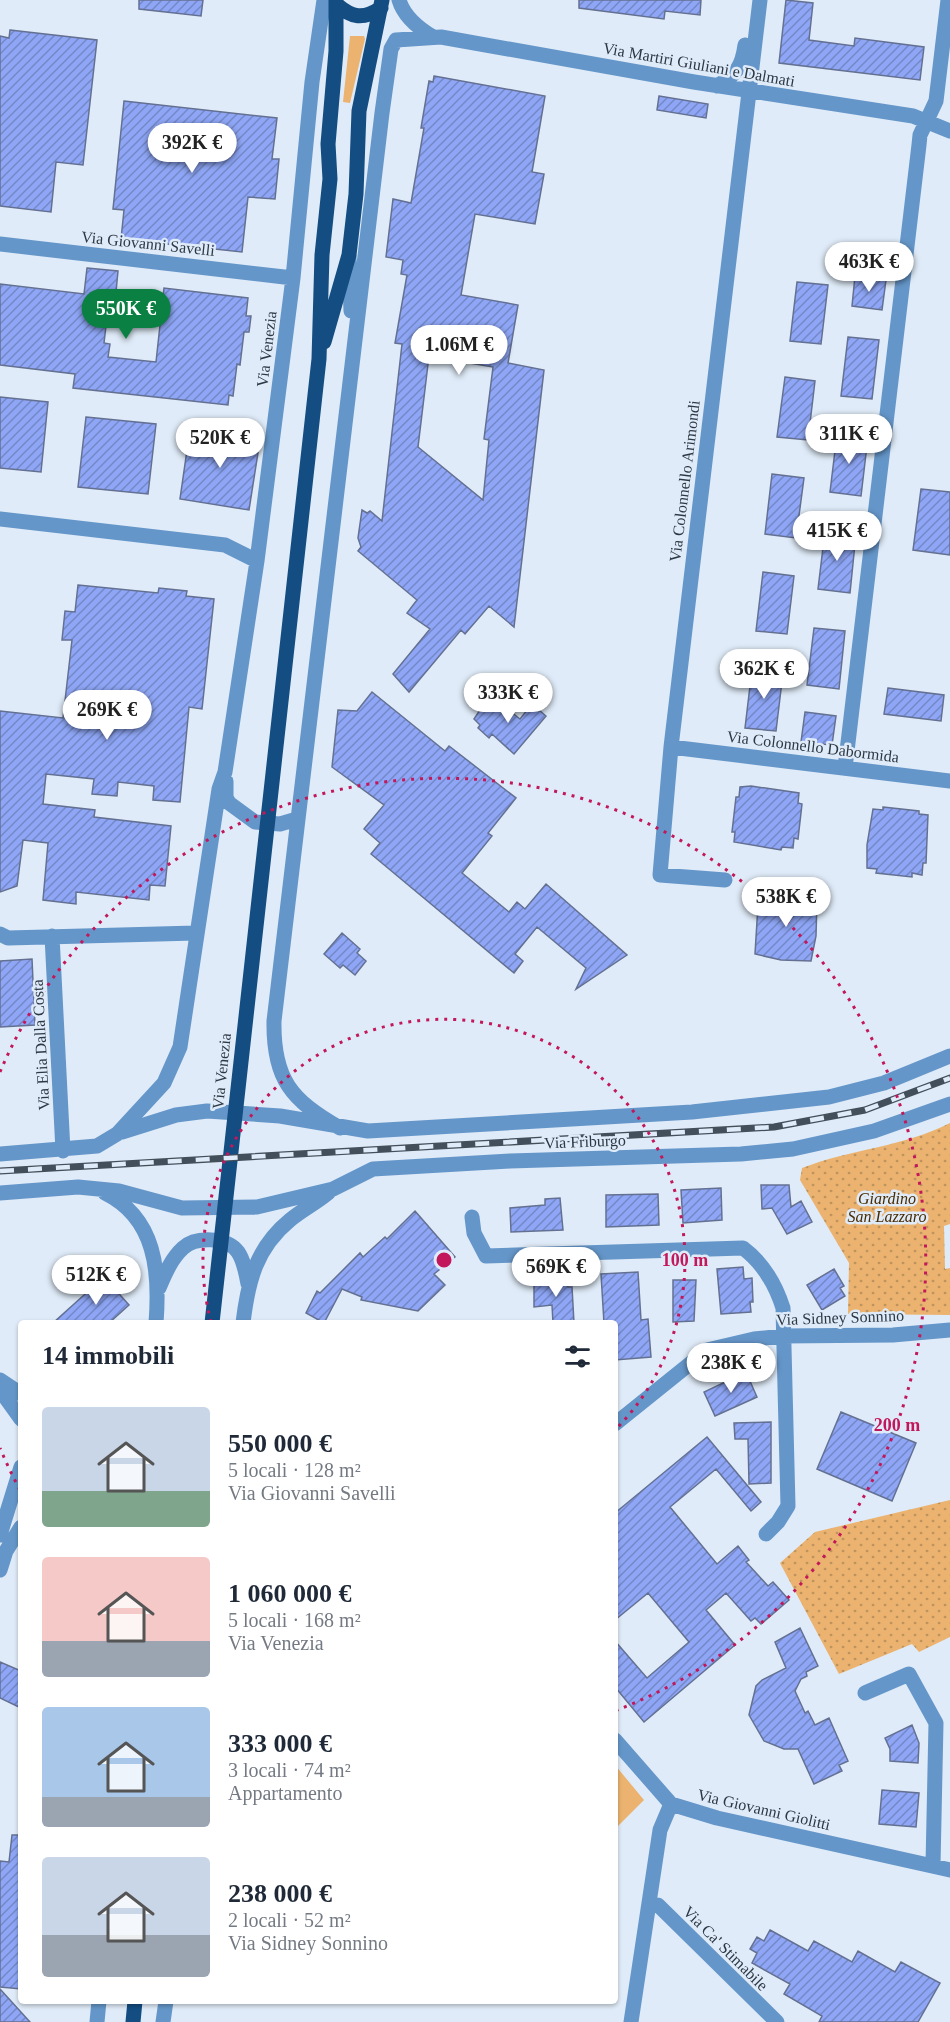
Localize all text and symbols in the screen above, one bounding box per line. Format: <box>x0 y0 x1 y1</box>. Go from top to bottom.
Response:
street label: Via Martiri Giuliani e Dalmati <box>602 39 797 90</box>
pin: 392K € <box>143 123 241 174</box>
text: 392K € <box>162 131 222 153</box>
street label: Via Giovanni Savelli <box>80 228 216 259</box>
pin: 463K € <box>820 242 918 293</box>
text: 463K € <box>839 250 899 272</box>
pin: 550K € <box>77 289 175 340</box>
text: 550K € <box>96 297 156 319</box>
street label: Via Venezia <box>253 310 280 388</box>
pin: 1.06M € <box>404 325 514 376</box>
text: 1.06M € <box>425 333 493 355</box>
street label: Via Colonnello Arimondi <box>666 399 703 563</box>
pin: 311K € <box>800 414 898 465</box>
pin: 520K € <box>171 418 269 469</box>
text: 311K € <box>819 422 879 444</box>
text: 520K € <box>190 426 250 448</box>
pin: 415K € <box>788 511 886 562</box>
text: 415K € <box>807 519 867 541</box>
pin: 362K € <box>715 649 813 700</box>
text: 362K € <box>734 657 794 679</box>
pin: 333K € <box>459 673 557 724</box>
text: 333K € <box>478 681 538 703</box>
pin: 269K € <box>58 690 156 741</box>
text: 269K € <box>77 698 137 720</box>
street label: Via Colonnello Dabormida <box>726 728 900 765</box>
pin: 538K € <box>737 877 835 928</box>
text: 538K € <box>756 885 816 907</box>
street label: Via Elia Dalla Costa <box>29 979 52 1111</box>
street label: Via Venezia <box>209 1032 234 1110</box>
street label: Via Friburgo <box>544 1132 626 1152</box>
park label: Giardino San Lazzaro <box>848 1190 926 1225</box>
pin: 569K € <box>507 1247 605 1298</box>
centre of rings <box>434 1250 454 1270</box>
text: 100 m <box>662 1250 708 1270</box>
pin: 512K € <box>47 1255 145 1306</box>
text: 569K € <box>526 1255 586 1277</box>
text: 512K € <box>66 1263 126 1285</box>
street label: Via Sidney Sonnino <box>776 1307 904 1329</box>
icon: filters <box>561 1340 594 1373</box>
text: 14 immobili <box>42 1341 174 1370</box>
pin: 238K € <box>682 1343 780 1394</box>
text: 238K € <box>701 1351 761 1373</box>
text: 200 m <box>874 1415 920 1435</box>
text: 550 000 € <box>228 1429 332 1458</box>
icon: home <box>90 1431 162 1503</box>
text: 5 locali · 128 m² <box>228 1459 361 1481</box>
text: Via Giovanni Savelli <box>228 1482 396 1504</box>
text: 1 060 000 € <box>228 1579 352 1608</box>
icon: home <box>90 1581 162 1653</box>
text: 5 locali · 168 m² <box>228 1609 361 1631</box>
text: Via Venezia <box>228 1632 324 1654</box>
text: 333 000 € <box>228 1729 332 1758</box>
icon: home <box>90 1731 162 1803</box>
text: 3 locali · 74 m² <box>228 1759 351 1781</box>
text: Appartamento <box>228 1782 342 1804</box>
street label: Via Giovanni Giolitti <box>696 1786 833 1833</box>
text: 238 000 € <box>228 1879 332 1908</box>
icon: home <box>90 1881 162 1953</box>
street label: Via Ca' Stimabile <box>680 1903 771 1994</box>
text: 2 locali · 52 m² <box>228 1909 351 1931</box>
text: Via Sidney Sonnino <box>228 1932 388 1954</box>

